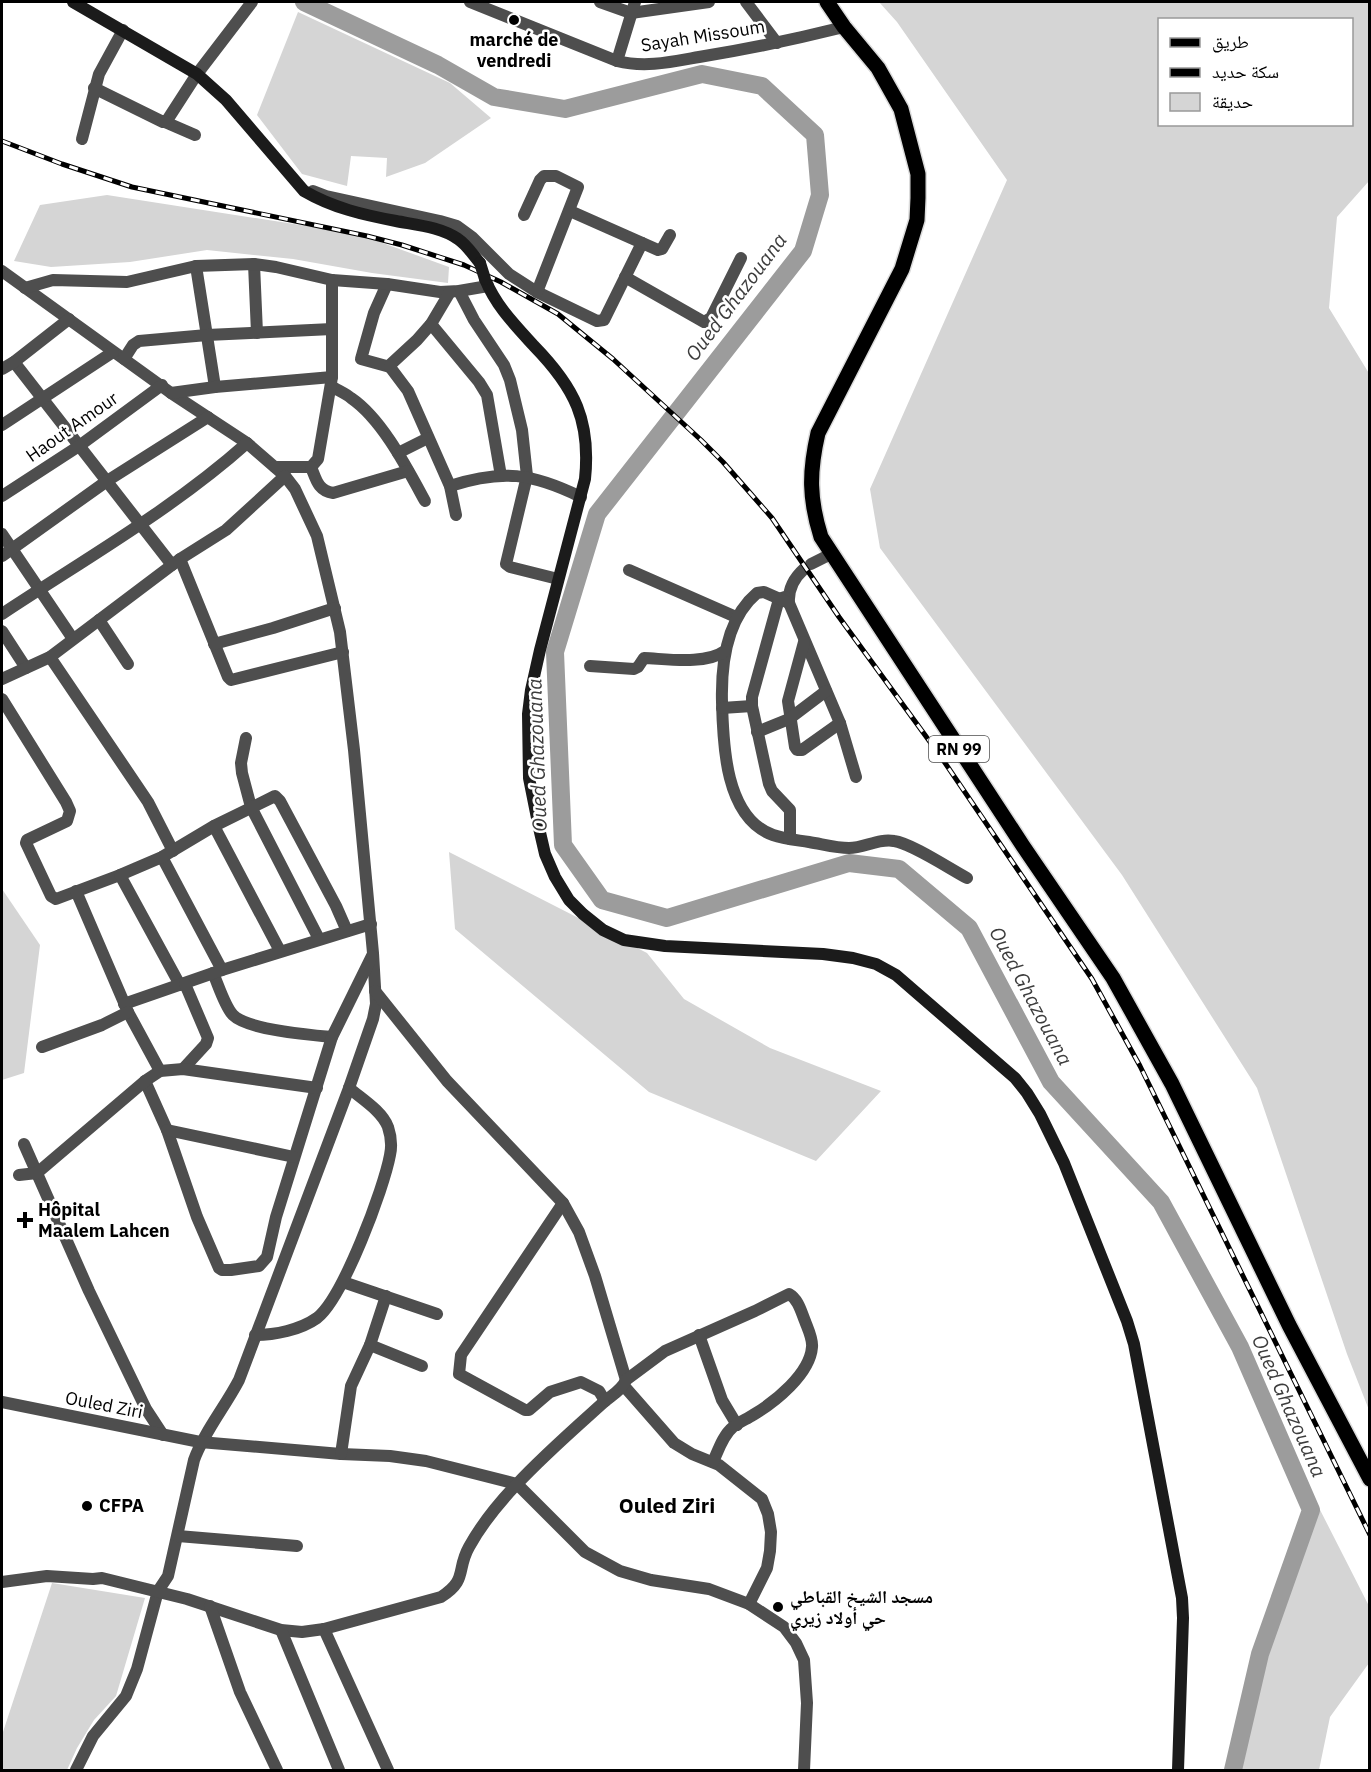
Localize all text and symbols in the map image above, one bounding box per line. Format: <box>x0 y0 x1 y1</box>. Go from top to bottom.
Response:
marker: marché de vendredi <box>507 13 521 27</box>
street label: Sayah Missoum <box>639 14 767 57</box>
legend <box>1158 18 1353 126</box>
place label: marché de vendredi <box>470 28 558 72</box>
text: طريق <box>1212 30 1249 53</box>
text: سكة حديد <box>1212 60 1279 83</box>
text: حديقة <box>1212 90 1253 113</box>
water label: Oued Ghazouana <box>679 227 793 366</box>
street label: Haout Amour <box>21 386 123 467</box>
water label: Oued Ghazouana <box>520 678 553 832</box>
road number: RN 99 <box>929 736 989 762</box>
water label: Oued Ghazouana <box>984 922 1079 1070</box>
place label: Hôpital Maalem Lahcen <box>38 1198 170 1242</box>
marker: Hôpital Maalem Lahcen <box>16 1211 34 1229</box>
water label: Oued Ghazouana <box>1246 1330 1333 1481</box>
street label: Ouled Ziri <box>63 1386 145 1423</box>
district label: Ouled Ziri <box>619 1491 715 1519</box>
place label: CFPA <box>99 1494 144 1517</box>
marker: CFPA <box>80 1499 94 1513</box>
place label: مسجد الشيخ القباطي حي أولاد زيري <box>790 1585 933 1632</box>
marker: مسجد الشيخ القباطي حي أولاد زيري <box>771 1600 785 1614</box>

